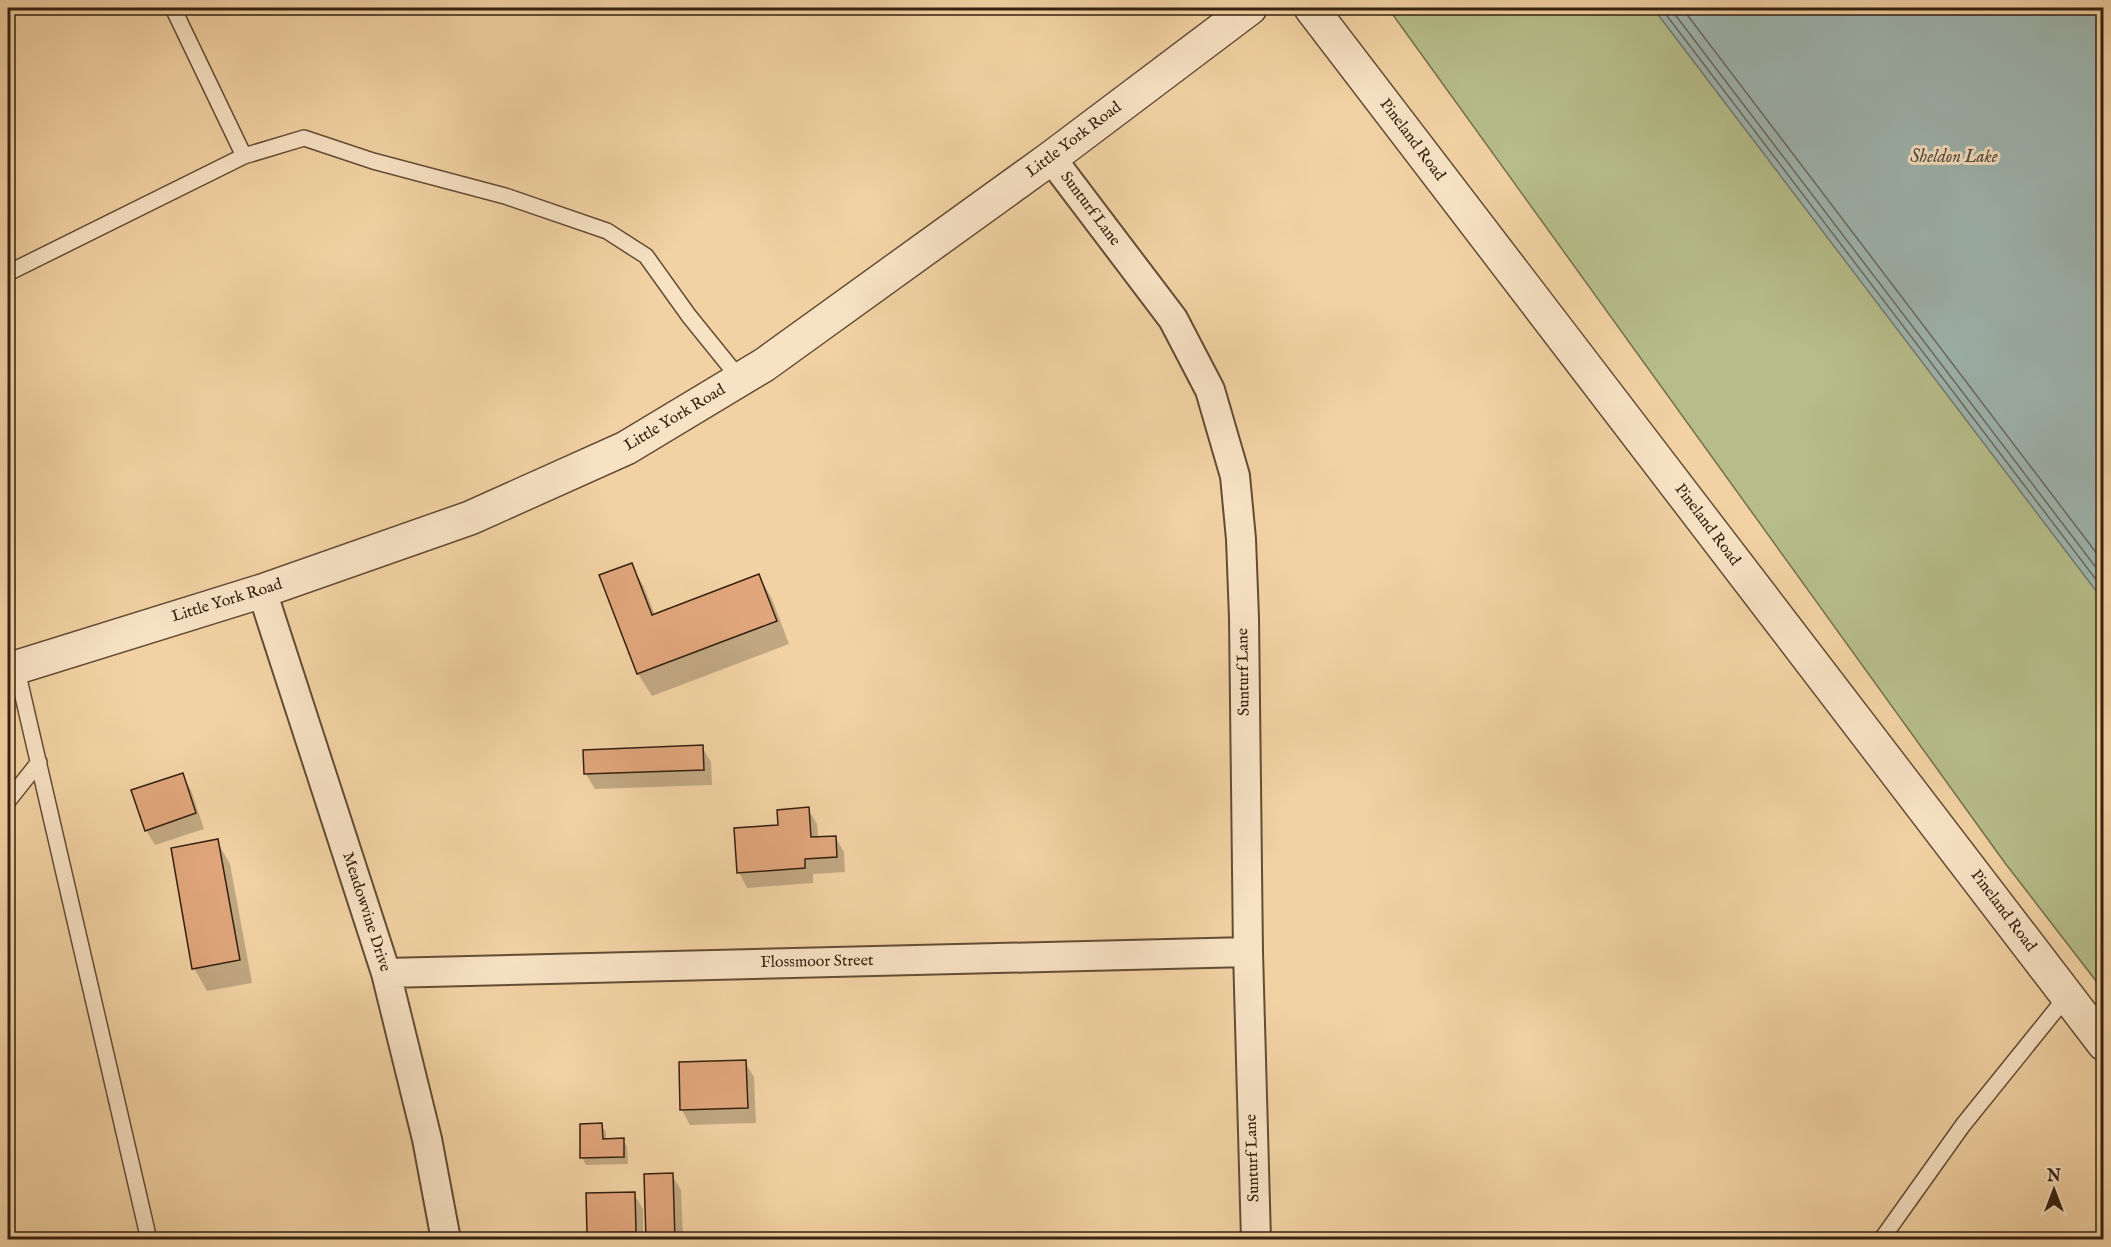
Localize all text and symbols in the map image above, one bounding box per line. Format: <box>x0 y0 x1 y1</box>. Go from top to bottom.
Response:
street label: Pineland Road <box>1375 95 1450 185</box>
street label: Little York Road <box>1022 97 1126 182</box>
water label: Sheldon Lake <box>1910 146 1998 169</box>
street label: Sunturf Lane <box>1056 168 1124 250</box>
street label: Little York Road <box>621 380 730 456</box>
street label: Pineland Road <box>1670 480 1745 570</box>
street label: Little York Road <box>169 575 285 627</box>
street label: Sunturf Lane <box>1233 628 1255 716</box>
street label: Meadowvine Drive <box>337 850 395 974</box>
street label: Pineland Road <box>1966 866 2041 956</box>
street label: Flossmoor Street <box>760 951 874 973</box>
street label: Sunturf Lane <box>1241 1114 1265 1202</box>
north arrow <box>2024 1160 2084 1220</box>
text: N <box>2046 1167 2061 1187</box>

